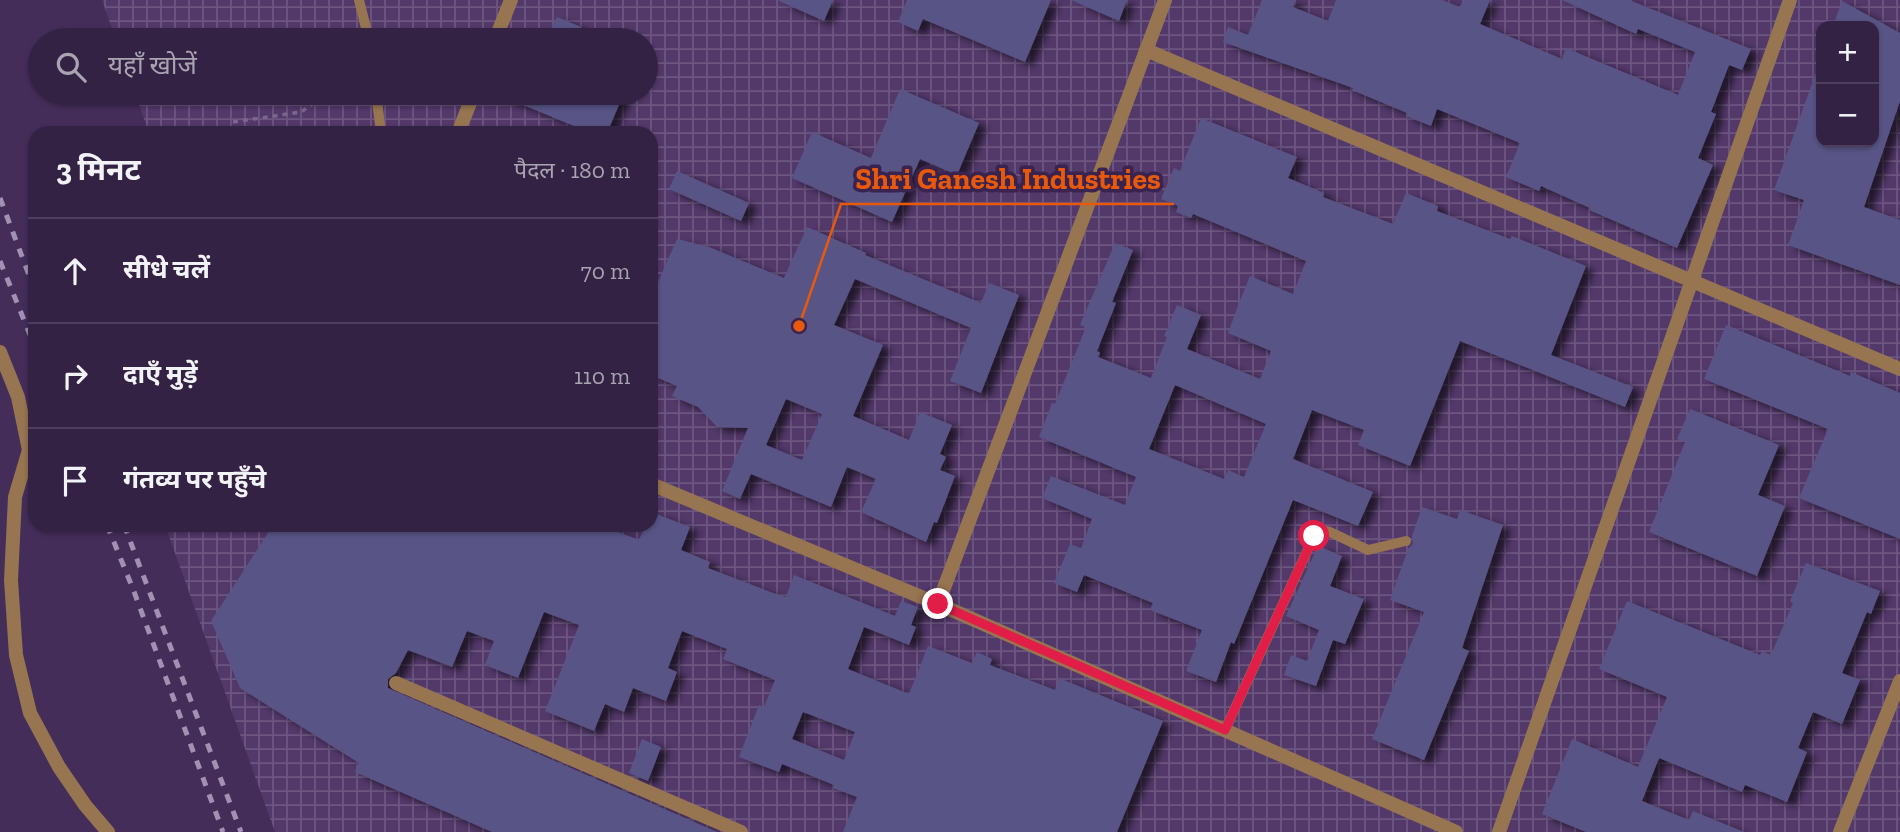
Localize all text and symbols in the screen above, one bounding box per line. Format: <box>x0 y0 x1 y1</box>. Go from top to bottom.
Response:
map controls <box>1816 21 1879 147</box>
button: + <box>1816 21 1879 84</box>
search box <box>28 28 658 105</box>
icon: search <box>52 48 90 86</box>
text: यहाँ खोजें <box>108 49 197 81</box>
button: − <box>1816 84 1879 147</box>
text: 3 मिनट <box>56 152 141 188</box>
callout: Shri Ganesh Industries <box>841 153 1174 204</box>
text: पैदल · 180 m <box>514 156 630 184</box>
text: Shri Ganesh Industries <box>855 161 1161 197</box>
icon: ahead <box>56 252 94 290</box>
text: सीधे चलें <box>123 253 210 285</box>
text: 70 m <box>581 257 630 285</box>
icon: right <box>56 357 94 395</box>
text: दाएँ मुड़ें <box>123 358 198 390</box>
text: 110 m <box>574 362 630 390</box>
icon: arrive <box>56 462 94 500</box>
text: गंतव्य पर पहुँचे <box>123 463 266 495</box>
route start <box>1298 520 1329 551</box>
route end <box>922 588 953 619</box>

